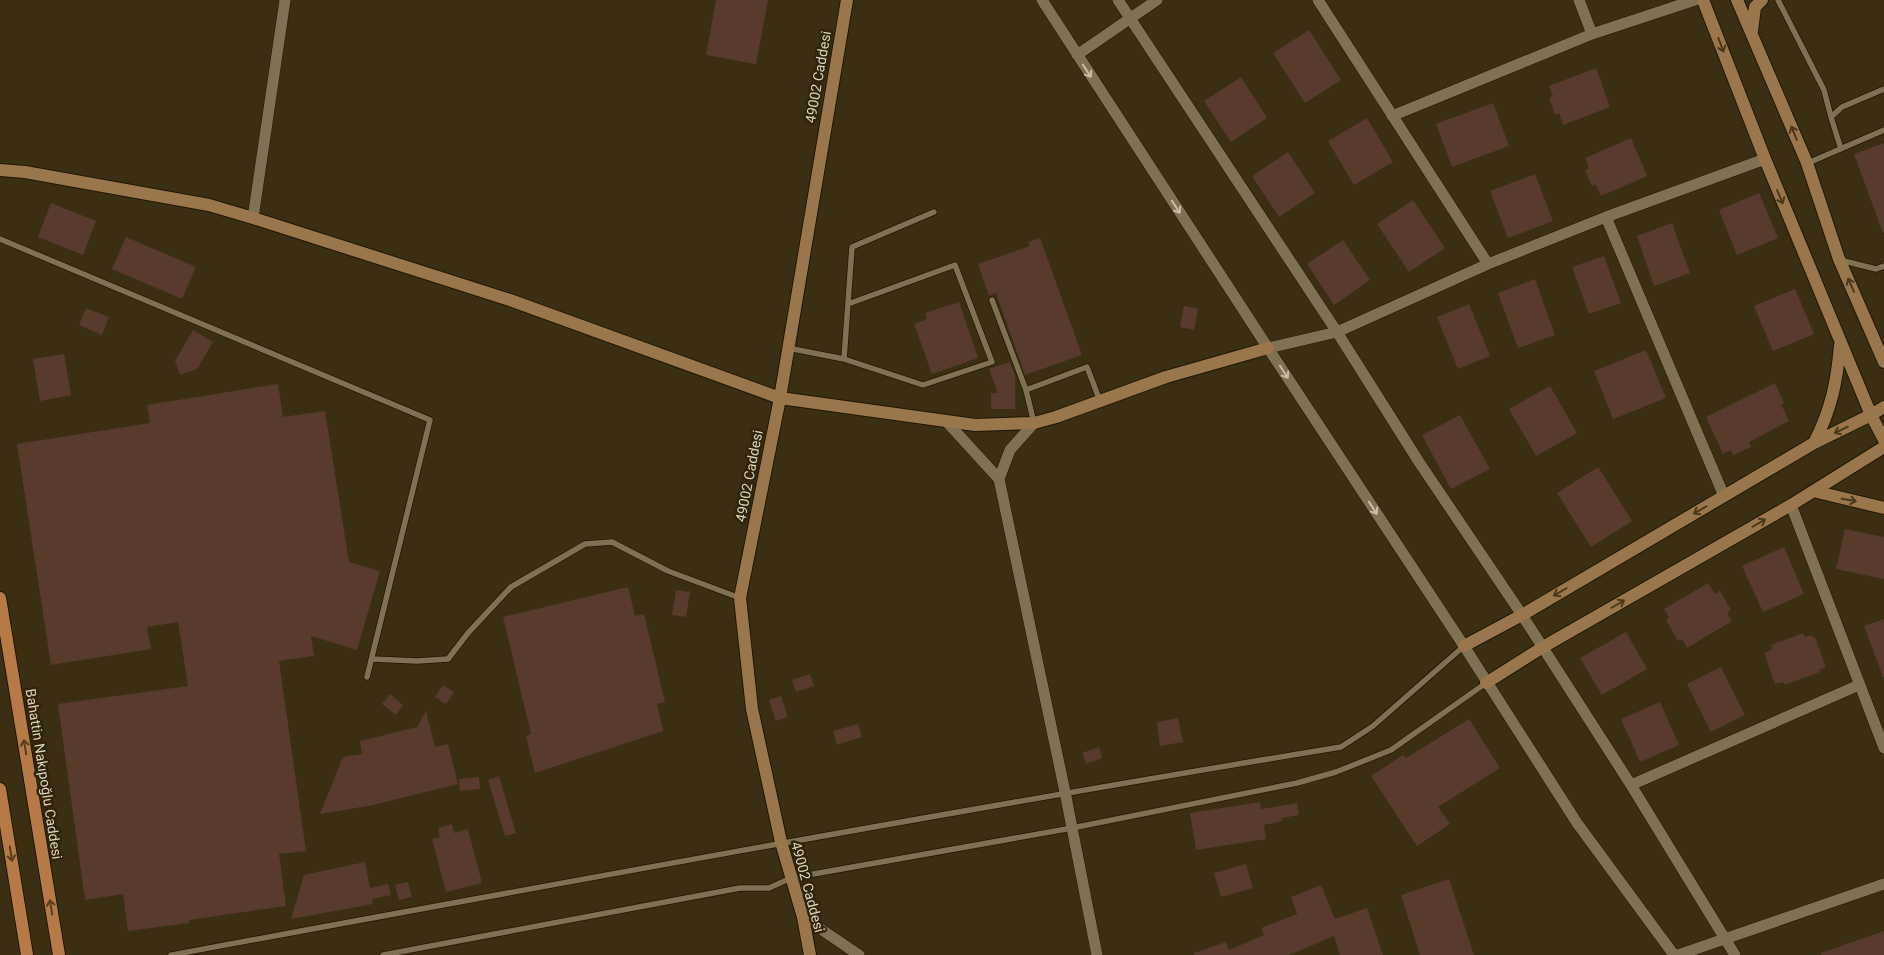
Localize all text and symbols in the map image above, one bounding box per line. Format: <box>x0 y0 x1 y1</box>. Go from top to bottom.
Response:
street label: 49002 Caddesi <box>802 30 834 124</box>
one-way arrow <box>1717 38 1726 53</box>
one-way arrow <box>1082 63 1092 77</box>
one-way arrow <box>1789 126 1799 141</box>
one-way arrow <box>1777 189 1786 204</box>
one-way arrow <box>1170 200 1181 214</box>
one-way arrow <box>1845 278 1855 293</box>
one-way arrow <box>1279 365 1289 379</box>
one-way arrow <box>1834 426 1849 435</box>
street label: 49002 Caddesi <box>732 429 766 523</box>
one-way arrow <box>1840 495 1856 505</box>
one-way arrow <box>1368 501 1378 515</box>
one-way arrow <box>1694 506 1708 516</box>
one-way arrow <box>1752 518 1767 528</box>
one-way arrow <box>1553 588 1567 598</box>
one-way arrow <box>1610 598 1625 608</box>
street label: Bahattin Nakıpoğlu Caddesi <box>23 688 65 860</box>
one-way arrow <box>19 739 29 755</box>
street label: 49002 Caddesi <box>788 840 828 934</box>
one-way arrow <box>6 846 16 862</box>
one-way arrow <box>46 899 56 915</box>

